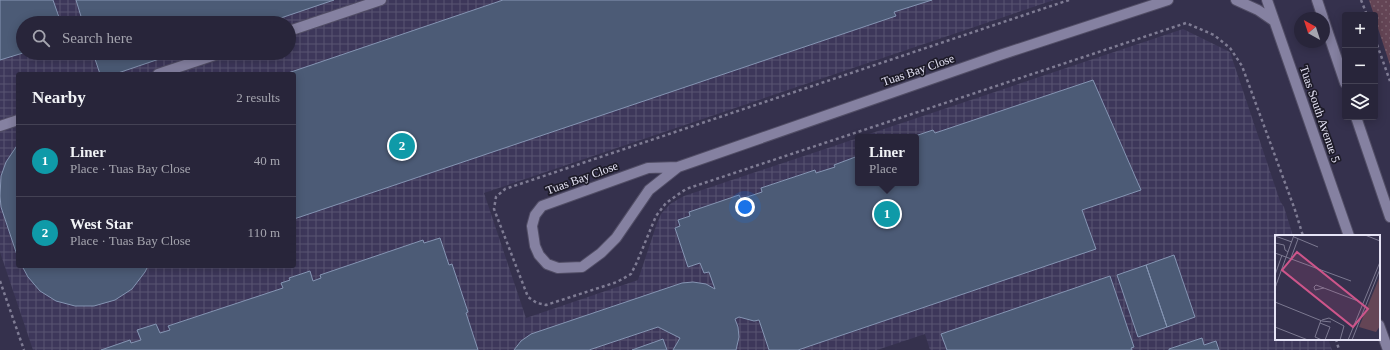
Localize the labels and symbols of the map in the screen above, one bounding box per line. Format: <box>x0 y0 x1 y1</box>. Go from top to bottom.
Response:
north arrow <box>1294 12 1330 48</box>
street label: Tuas Bay Close <box>880 51 956 89</box>
street label: Tuas South Avenue 5 <box>1297 64 1343 164</box>
pin: 2 <box>389 131 415 161</box>
street label: Tuas Bay Close <box>544 158 620 198</box>
your location <box>735 197 755 217</box>
pin: 1 <box>874 199 900 229</box>
inset map <box>1275 235 1380 340</box>

